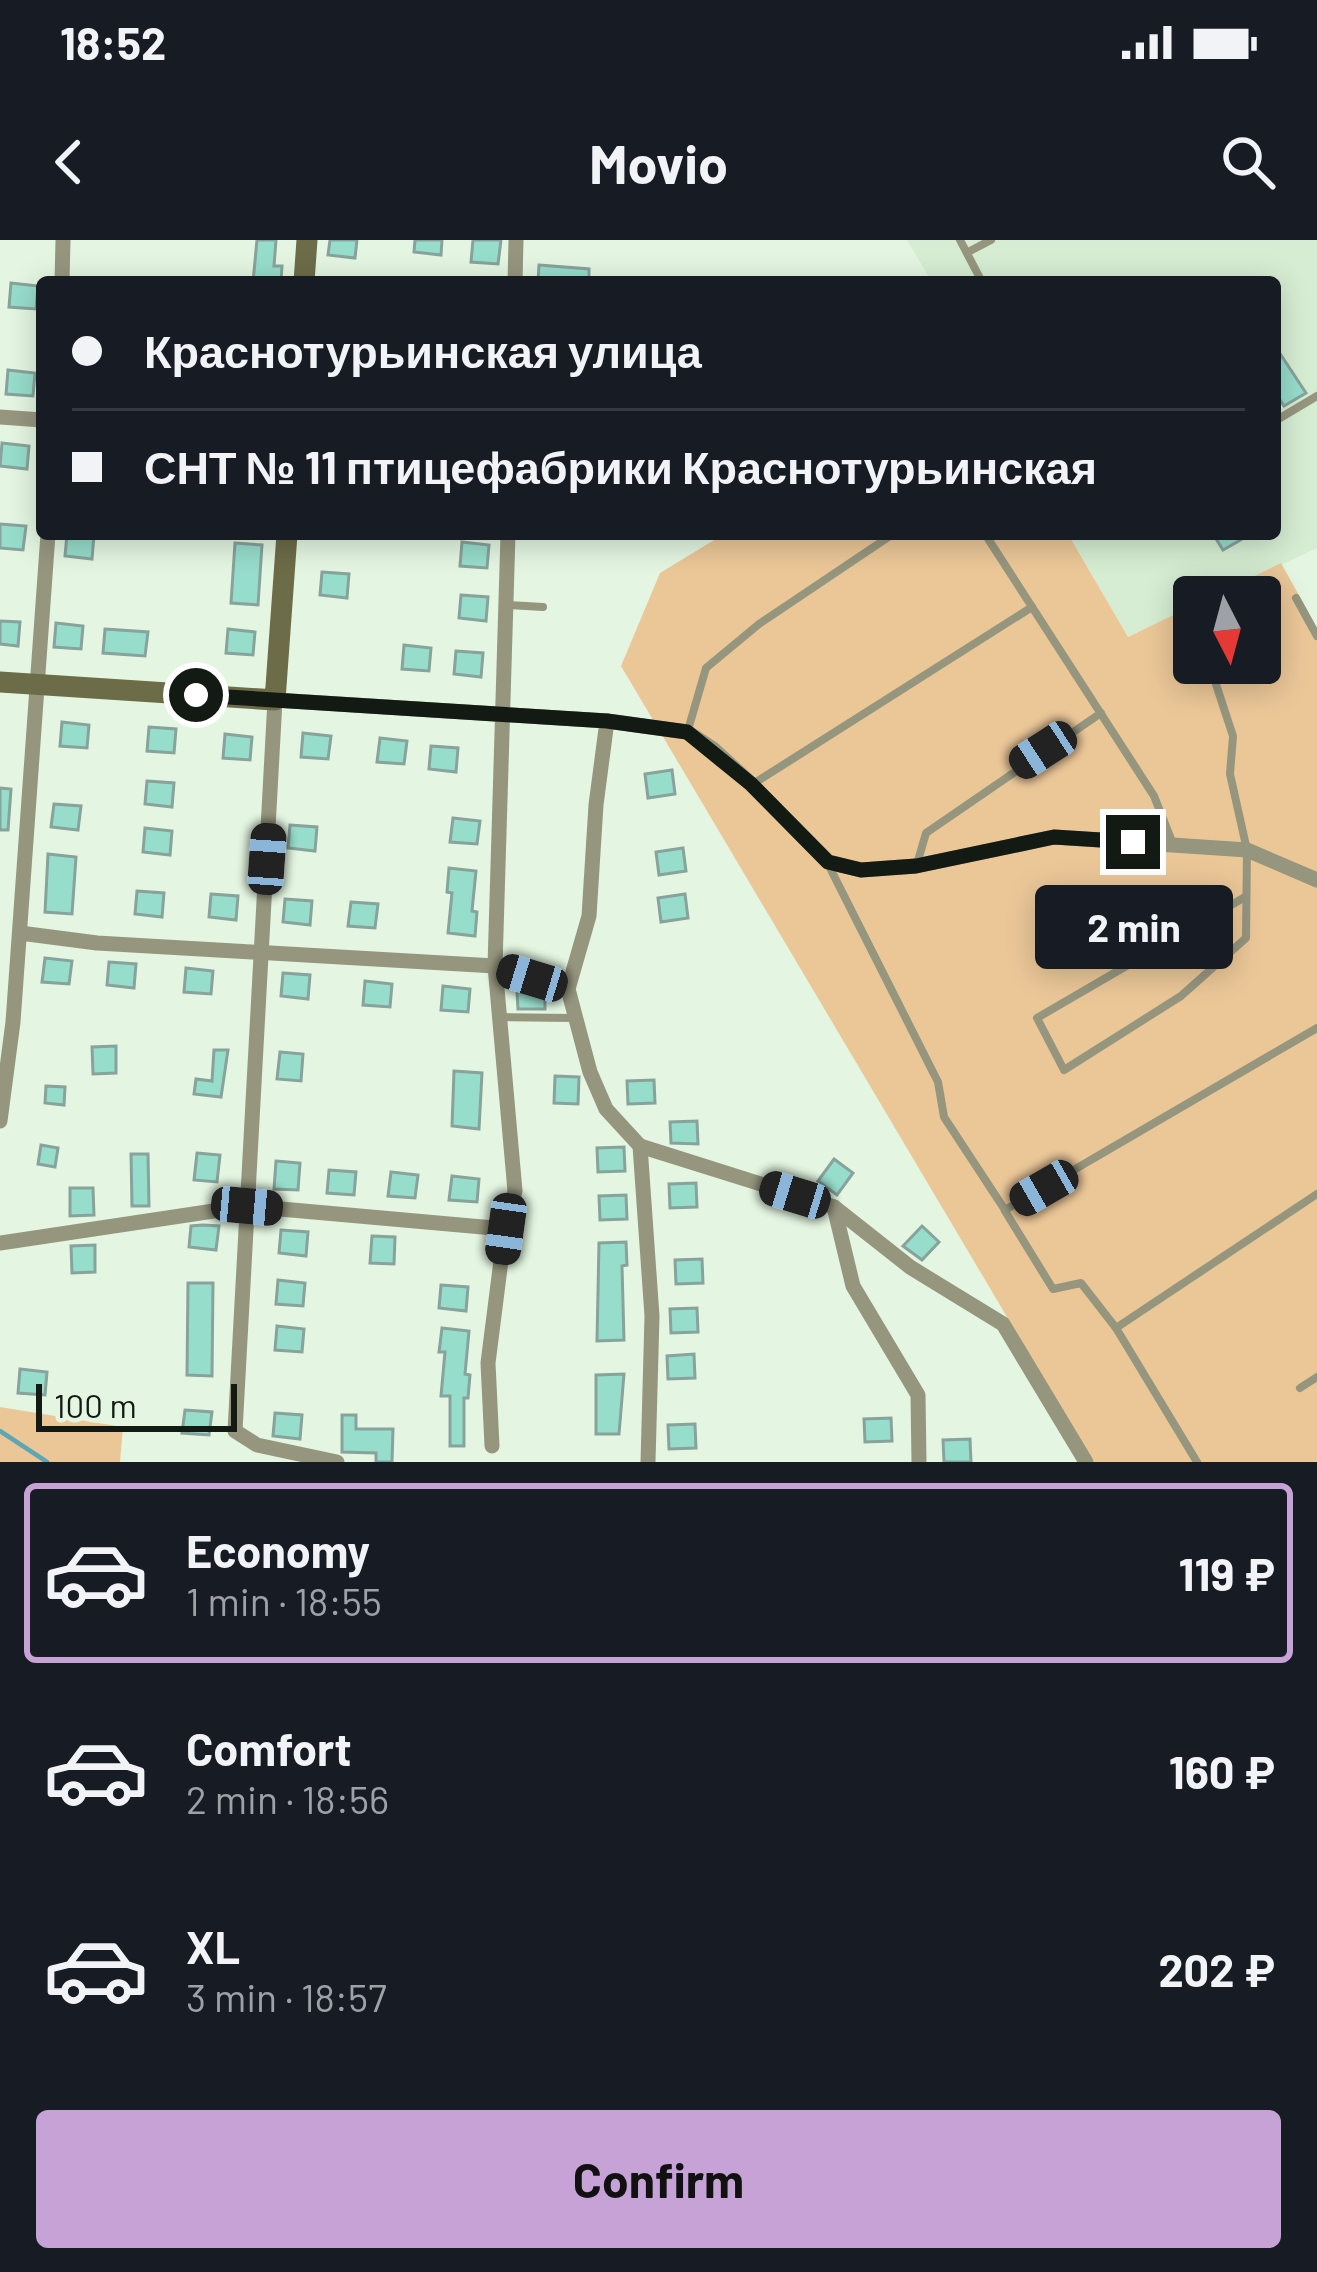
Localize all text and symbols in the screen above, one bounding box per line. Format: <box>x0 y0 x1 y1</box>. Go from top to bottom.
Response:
text: 18:52 <box>60 15 166 69</box>
icon: back <box>36 129 102 195</box>
icon: search <box>1215 129 1281 195</box>
text: Movio <box>589 130 728 195</box>
text: Краснотурьинская улица <box>144 323 702 377</box>
text: СНТ № 11 птицефабрики Краснотурьинская <box>144 439 1097 493</box>
north arrow <box>1173 576 1281 684</box>
map controls <box>1173 576 1281 684</box>
route start <box>169 668 223 722</box>
car <box>1003 715 1083 785</box>
route end <box>1106 815 1160 869</box>
car <box>247 822 287 896</box>
callout: 2 min <box>1034 884 1232 968</box>
text: 2 min <box>1087 903 1181 950</box>
car <box>492 950 572 1006</box>
car <box>1004 1154 1084 1222</box>
car <box>755 1167 835 1223</box>
car <box>210 1185 284 1227</box>
car <box>483 1191 529 1267</box>
scale bar <box>36 1378 237 1431</box>
text: 100 m <box>54 1385 137 1425</box>
icon: car <box>42 1519 150 1627</box>
text: Economy <box>186 1523 370 1577</box>
text: 119 ₽ <box>1178 1546 1275 1600</box>
text: 1 min · 18:55 <box>186 1577 382 1624</box>
icon: car <box>42 1717 150 1825</box>
text: Comfort <box>186 1721 352 1775</box>
text: 160 ₽ <box>1169 1744 1275 1798</box>
text: 2 min · 18:56 <box>186 1775 389 1822</box>
icon: car <box>42 1915 150 2023</box>
text: XL <box>186 1919 240 1973</box>
text: 202 ₽ <box>1158 1942 1275 1996</box>
text: 3 min · 18:57 <box>186 1973 387 2020</box>
button: Confirm <box>36 2110 1281 2248</box>

